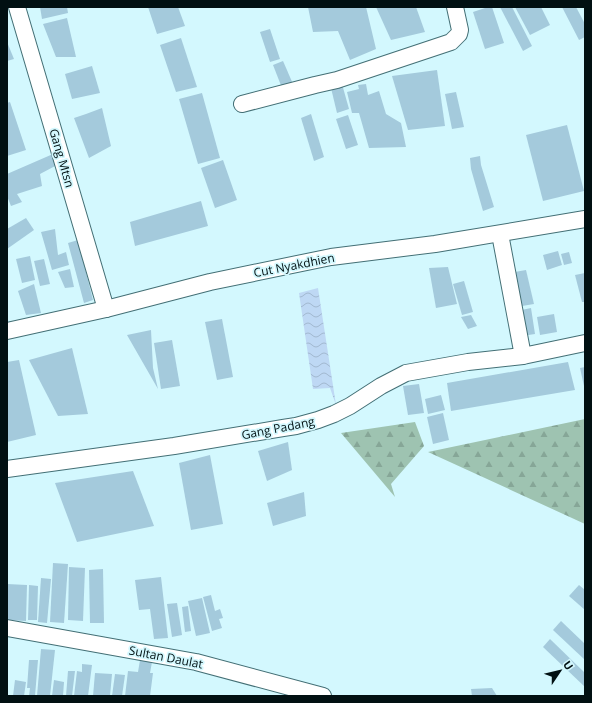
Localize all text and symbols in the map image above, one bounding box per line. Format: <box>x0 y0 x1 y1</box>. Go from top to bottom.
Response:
street label: Gang Mtsn <box>45 127 79 189</box>
street label: Cut Nyakdhien <box>252 249 336 281</box>
street label: Gang Padang <box>240 412 316 443</box>
street label: Sultan Daulat <box>128 641 204 673</box>
north arrow <box>540 651 580 691</box>
text: U <box>560 657 577 673</box>

